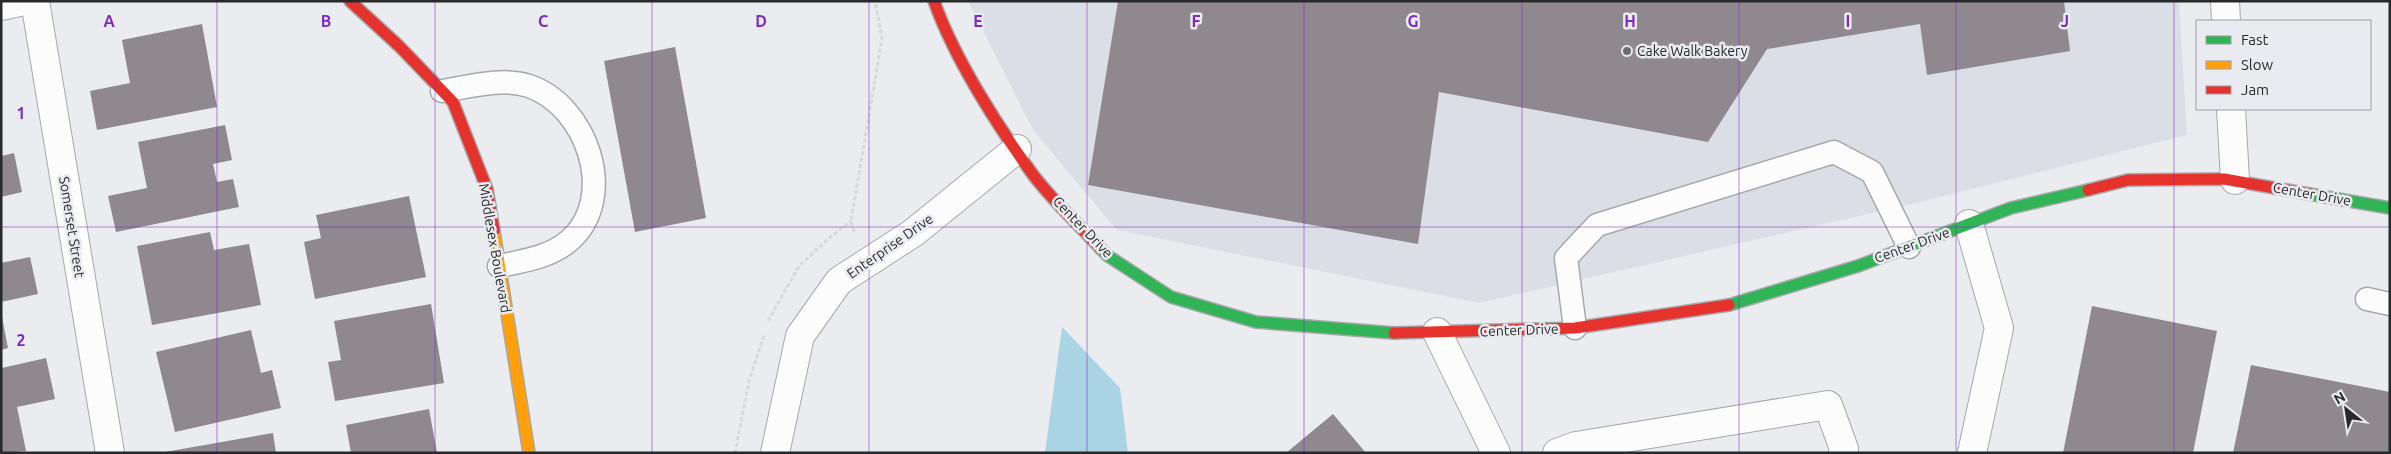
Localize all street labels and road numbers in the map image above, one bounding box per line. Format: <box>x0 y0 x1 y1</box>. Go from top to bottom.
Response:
street label: Somerset Street <box>56 175 88 279</box>
street label: Center Drive <box>2272 179 2352 209</box>
street label: Middlesex Boulevard <box>476 182 514 314</box>
street label: Center Drive <box>1050 193 1116 261</box>
street label: Enterprise Drive <box>844 210 936 282</box>
street label: Center Drive <box>1872 224 1952 266</box>
street label: Center Drive <box>1479 321 1559 339</box>

